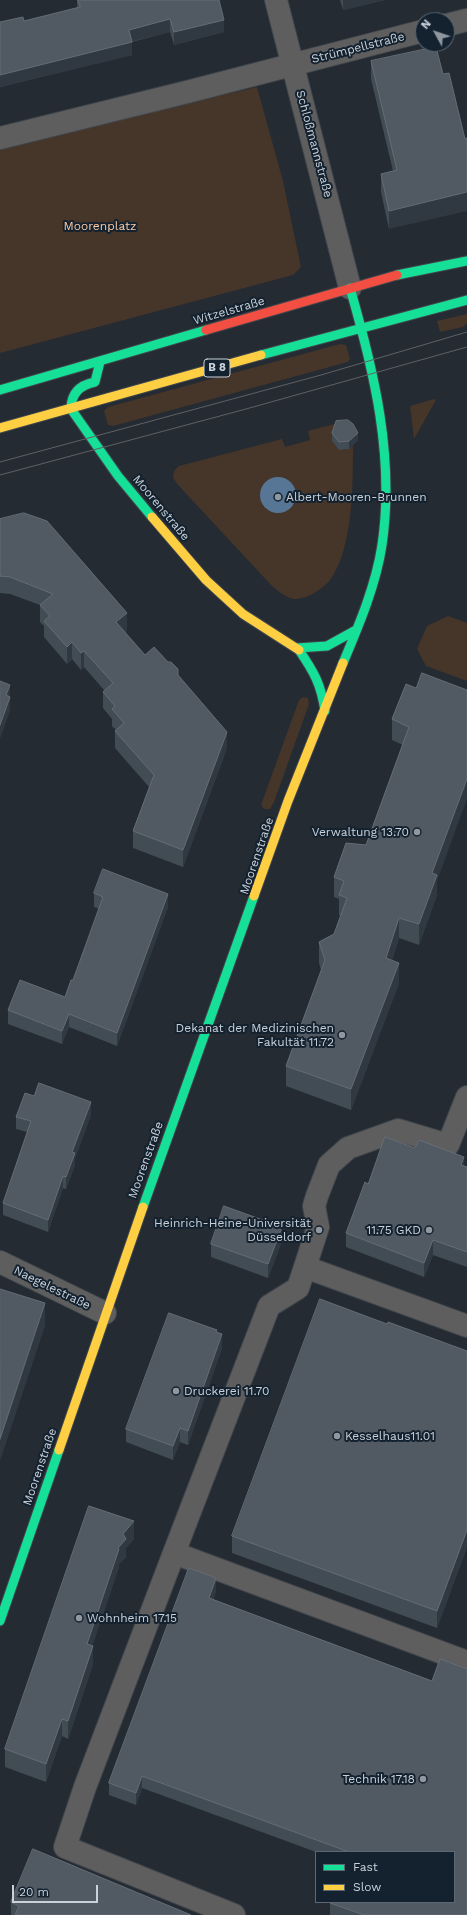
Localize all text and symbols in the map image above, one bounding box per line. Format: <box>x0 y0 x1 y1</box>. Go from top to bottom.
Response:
north arrow <box>415 12 455 52</box>
text: N <box>419 17 434 32</box>
street label: Strümpellstraße <box>310 29 406 67</box>
street label: Schloßmannstraße <box>293 89 335 199</box>
park label: Moorenplatz <box>64 219 136 233</box>
street label: Witzelstraße <box>192 294 266 328</box>
road number: B 8 <box>204 359 230 377</box>
street label: Moorenstraße <box>130 472 192 544</box>
place label: Albert-Mooren-Brunnen <box>286 490 427 504</box>
marker: Albert-Mooren-Brunnen <box>273 492 283 502</box>
street label: Moorenstraße <box>237 815 277 897</box>
place label: Verwaltung 13.70 <box>312 825 409 839</box>
marker: Verwaltung 13.70 <box>412 827 422 837</box>
place label: Dekanat der Medizinischen Fakultät 11.72 <box>176 1021 334 1049</box>
marker: Dekanat der Medizinischen Fakultät 11.72 <box>337 1030 347 1040</box>
street label: Moorenstraße <box>125 1120 167 1200</box>
place label: Heinrich-Heine-Universität Düsseldorf <box>154 1216 311 1244</box>
place label: 11.75 GKD <box>366 1223 421 1237</box>
marker: Heinrich-Heine-Universität Düsseldorf <box>314 1225 324 1235</box>
marker: 11.75 GKD <box>424 1225 434 1235</box>
street label: Naegelestraße <box>11 1263 93 1313</box>
place label: Druckerei 11.70 <box>184 1384 269 1398</box>
marker: Druckerei 11.70 <box>171 1386 181 1396</box>
street label: Moorenstraße <box>20 1426 60 1508</box>
place label: Kesselhaus11.01 <box>345 1429 435 1443</box>
marker: Kesselhaus11.01 <box>332 1431 342 1441</box>
place label: Wohnheim 17.15 <box>87 1611 177 1625</box>
marker: Wohnheim 17.15 <box>74 1613 84 1623</box>
place label: Technik 17.18 <box>342 1772 415 1786</box>
marker: Technik 17.18 <box>418 1774 428 1784</box>
legend <box>315 1851 455 1903</box>
text: Fast <box>353 1860 378 1874</box>
scale bar <box>14 1877 100 1903</box>
text: Slow <box>353 1880 381 1894</box>
text: 20 m <box>19 1885 49 1899</box>

